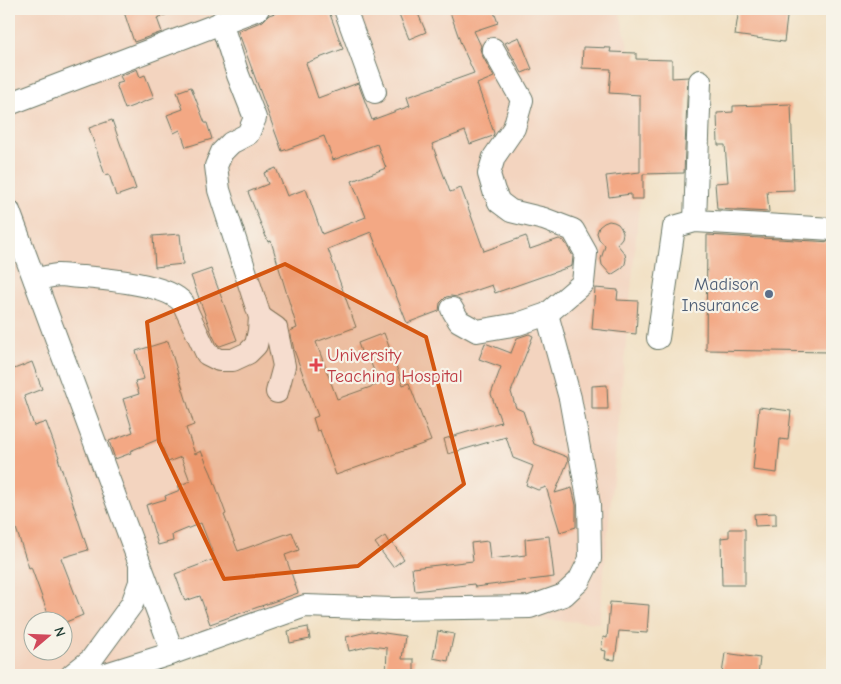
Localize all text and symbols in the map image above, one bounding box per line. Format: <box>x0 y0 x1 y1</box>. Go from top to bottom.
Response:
place label: Madison Insurance <box>682 274 759 316</box>
marker: Madison Insurance <box>763 288 775 300</box>
place label: University Teaching Hospital <box>327 345 463 387</box>
marker: University Teaching Hospital <box>309 358 323 372</box>
north arrow <box>22 612 72 662</box>
text: N <box>50 625 69 639</box>

